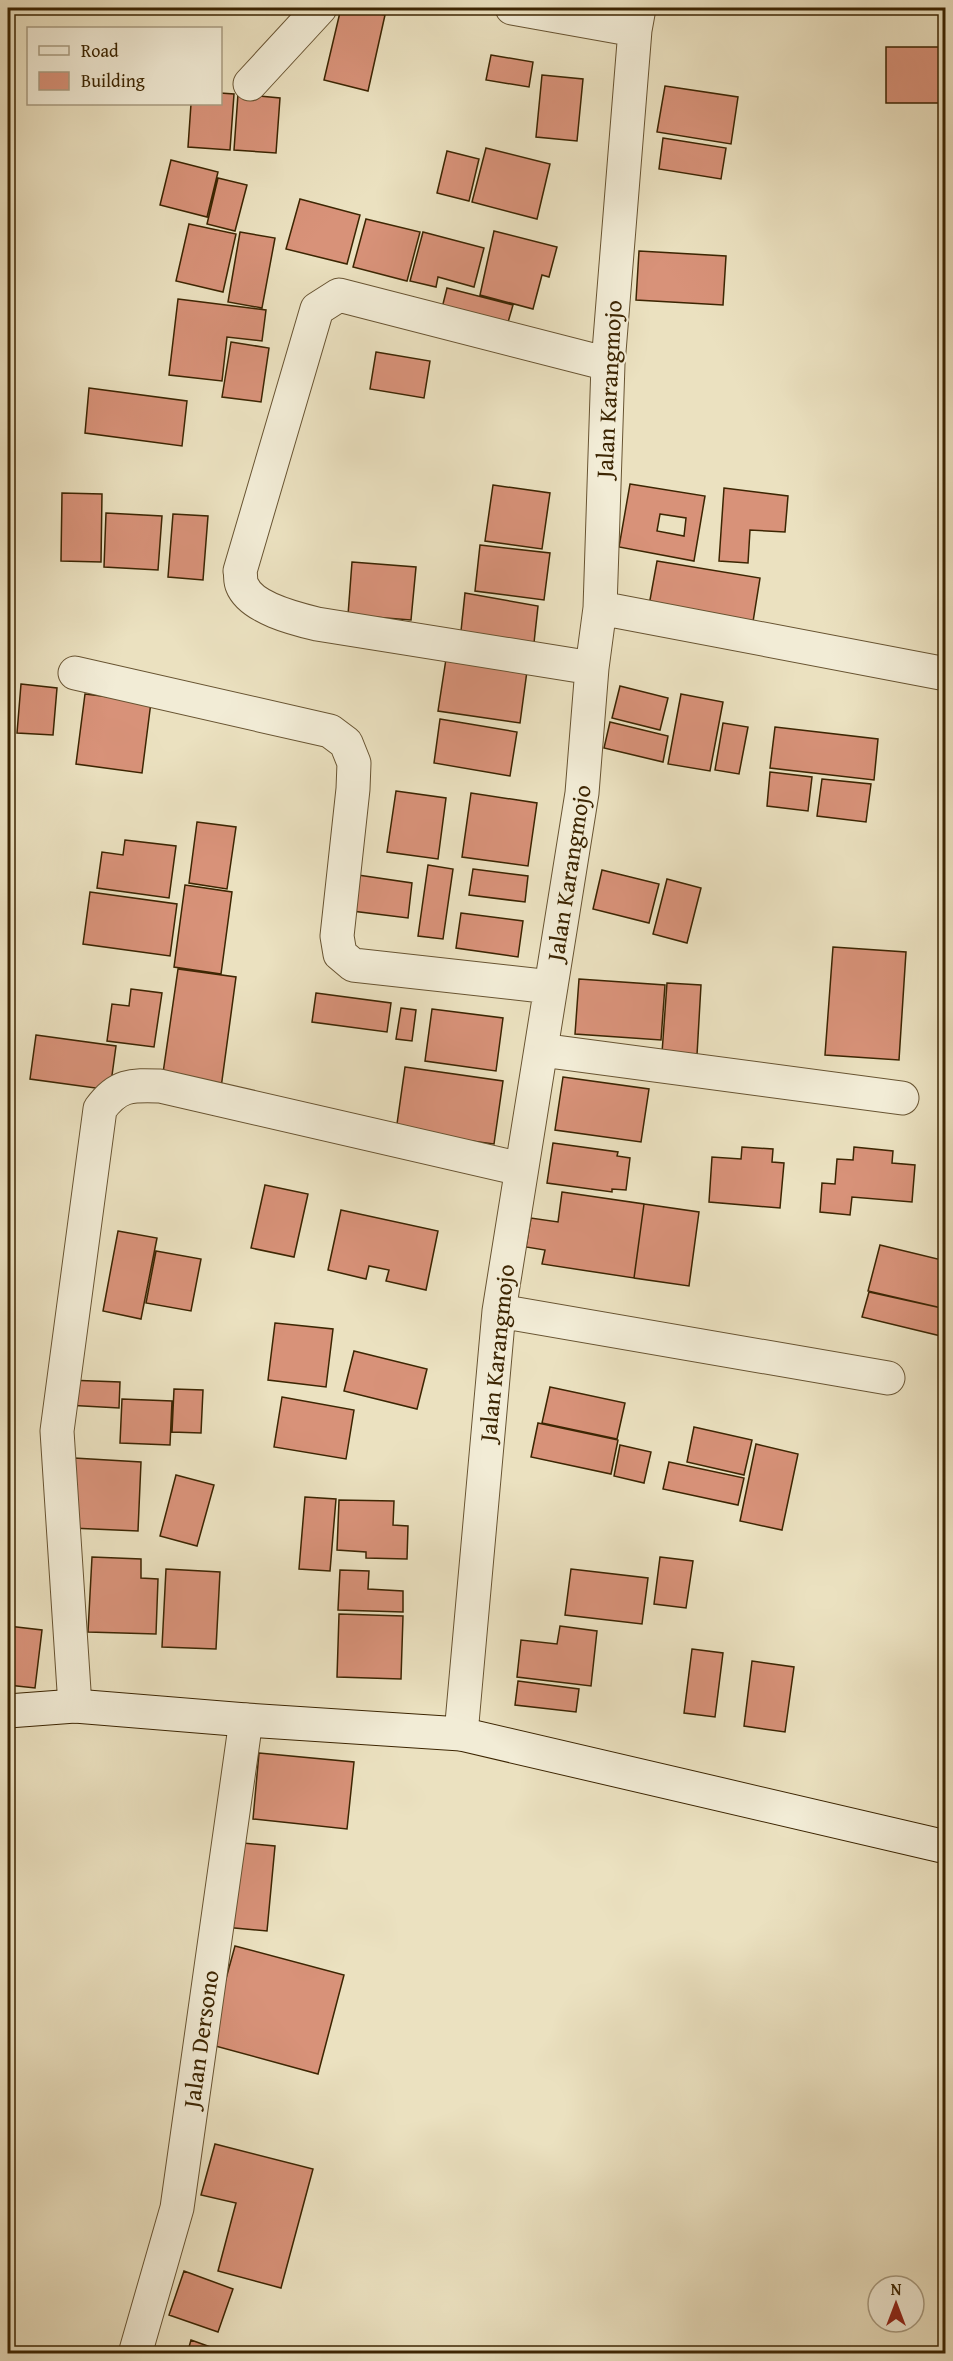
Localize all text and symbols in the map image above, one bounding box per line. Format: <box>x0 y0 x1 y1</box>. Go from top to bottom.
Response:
legend <box>27 27 222 105</box>
text: Road <box>81 37 119 64</box>
text: Building <box>81 67 145 94</box>
street label: Jalan Karangmojo <box>586 299 631 482</box>
street label: Jalan Karangmojo <box>537 782 600 967</box>
street label: Jalan Karangmojo <box>469 1262 523 1446</box>
street label: Jalan Dersono <box>173 1968 228 2113</box>
north arrow <box>866 2274 926 2334</box>
text: N <box>891 2277 902 2301</box>

